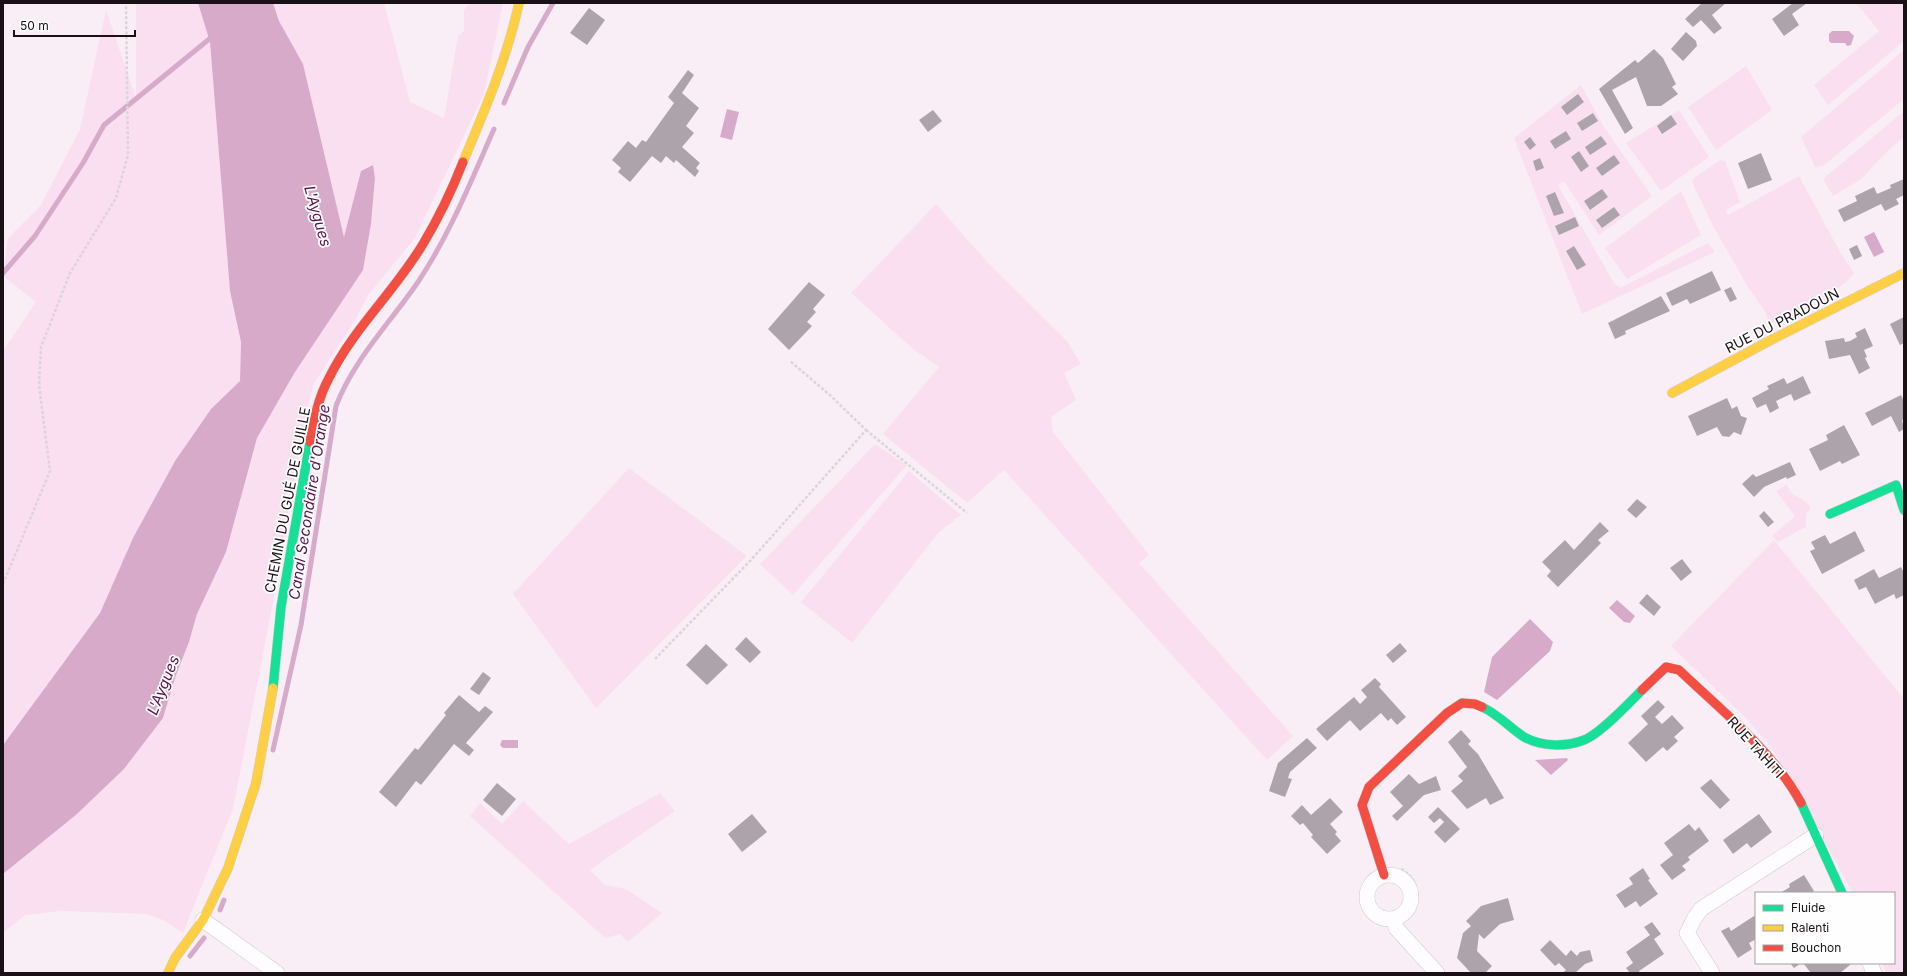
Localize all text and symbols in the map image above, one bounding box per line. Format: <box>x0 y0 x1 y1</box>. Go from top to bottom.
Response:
scale bar <box>14 12 135 38</box>
text: 50 m <box>20 18 49 33</box>
water label: L'Aygues <box>300 183 336 249</box>
street label: RUE DU PRADOUN <box>1722 284 1842 356</box>
water label: Canal Secondaire d'Orange <box>284 403 334 601</box>
street label: CHEMIN DU GUÉ DE GUILLE <box>261 406 313 594</box>
water label: L'Aygues <box>142 652 184 718</box>
street label: RUE TAHITI <box>1724 713 1788 781</box>
legend <box>1755 892 1895 964</box>
text: Fluide <box>1791 900 1825 915</box>
text: Ralenti <box>1791 920 1829 935</box>
text: Bouchon <box>1791 940 1841 955</box>

